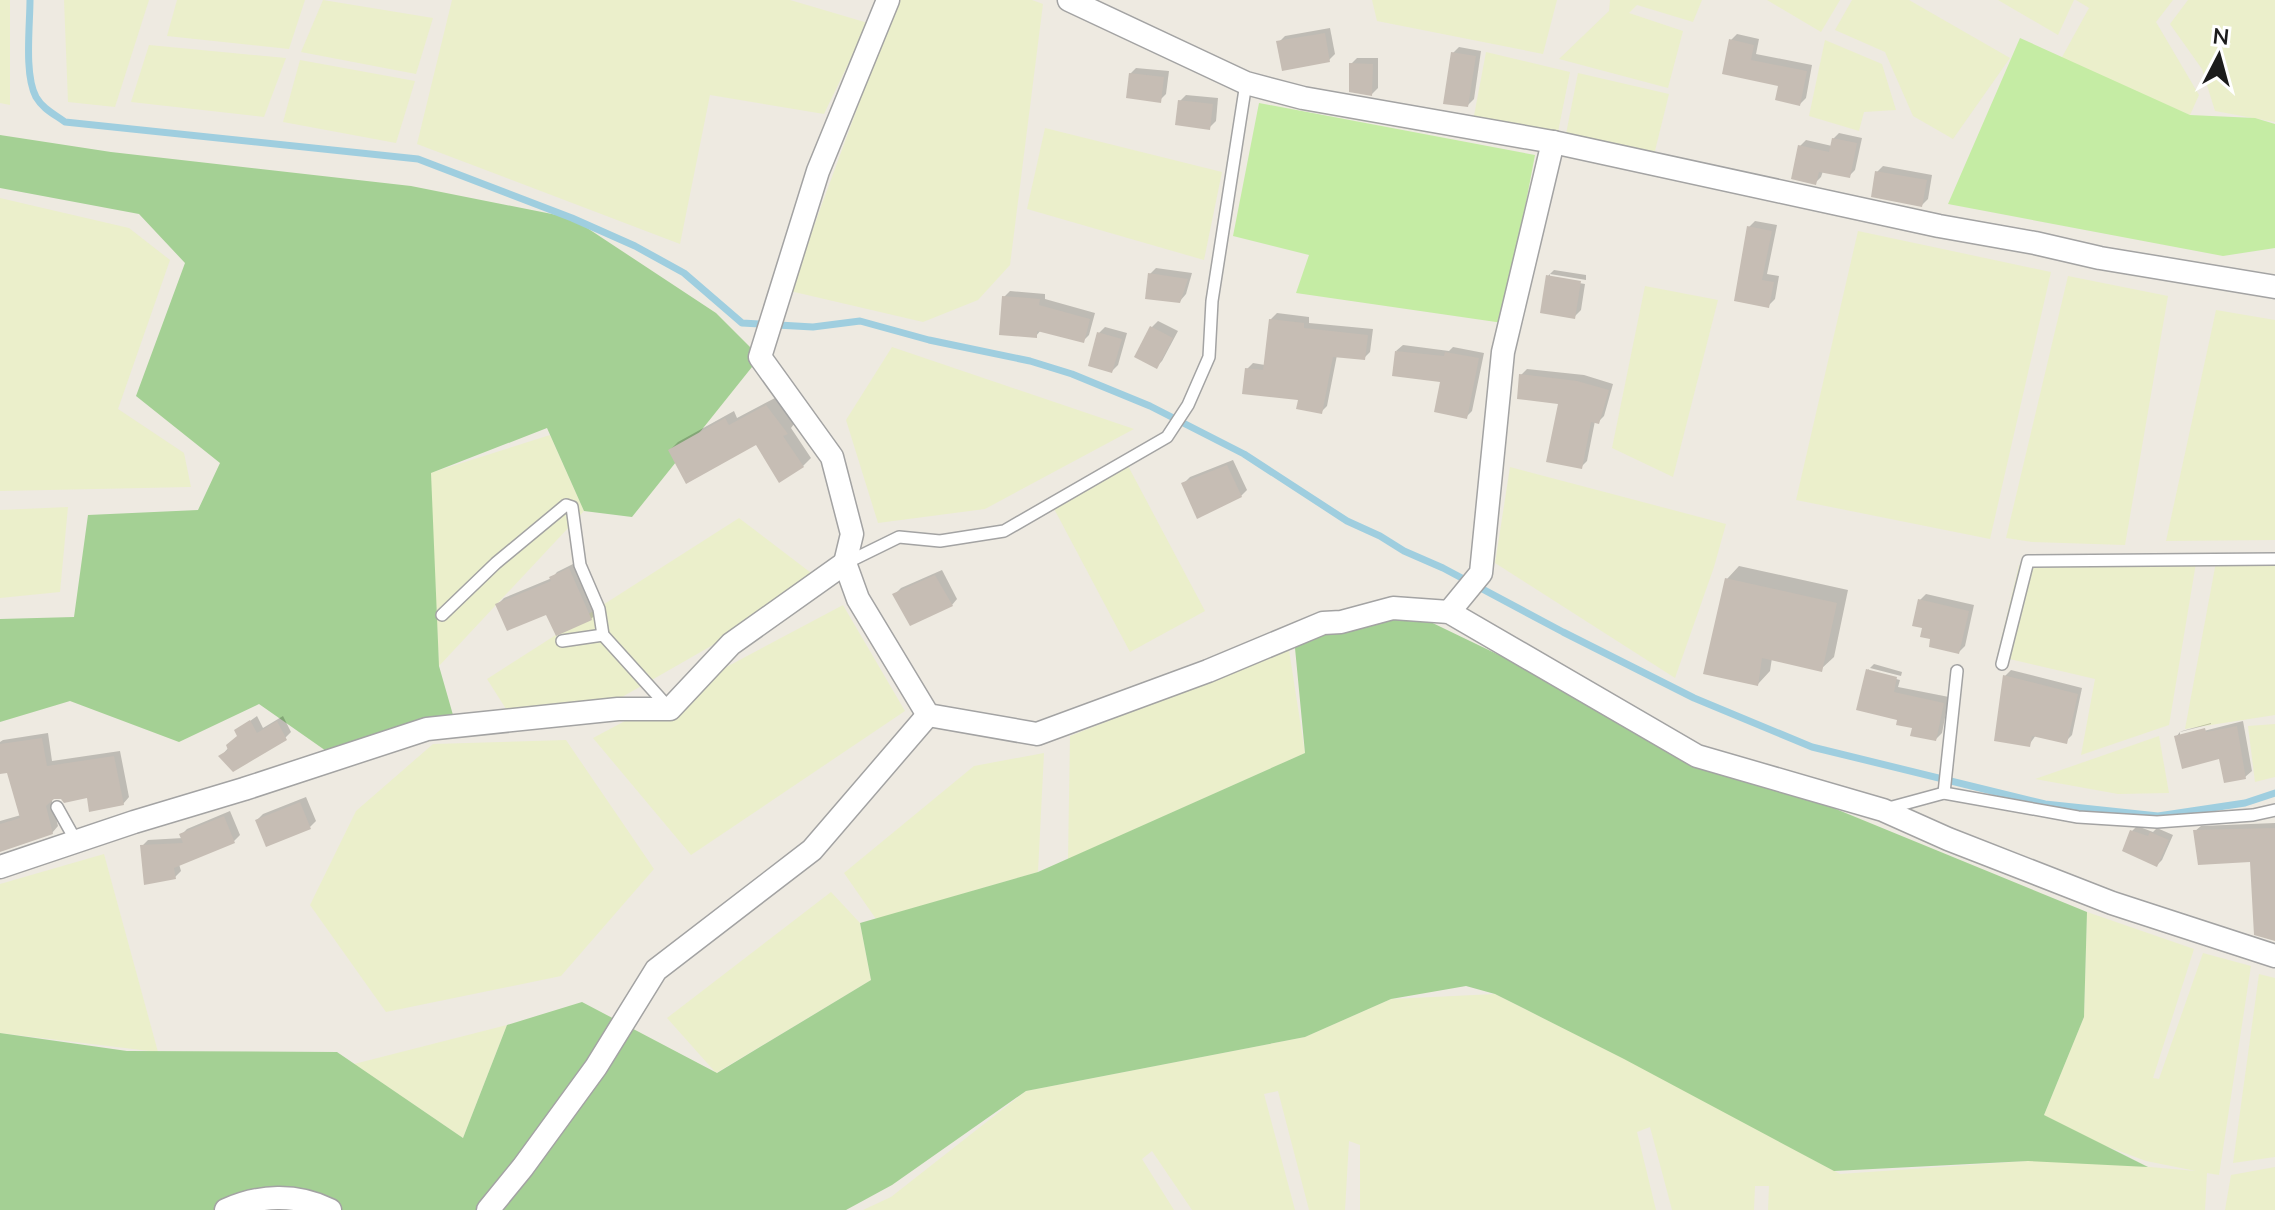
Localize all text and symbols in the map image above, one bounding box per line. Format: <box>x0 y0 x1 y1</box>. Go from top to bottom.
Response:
north arrow <box>2179 16 2259 96</box>
text: N <box>2211 21 2231 53</box>

